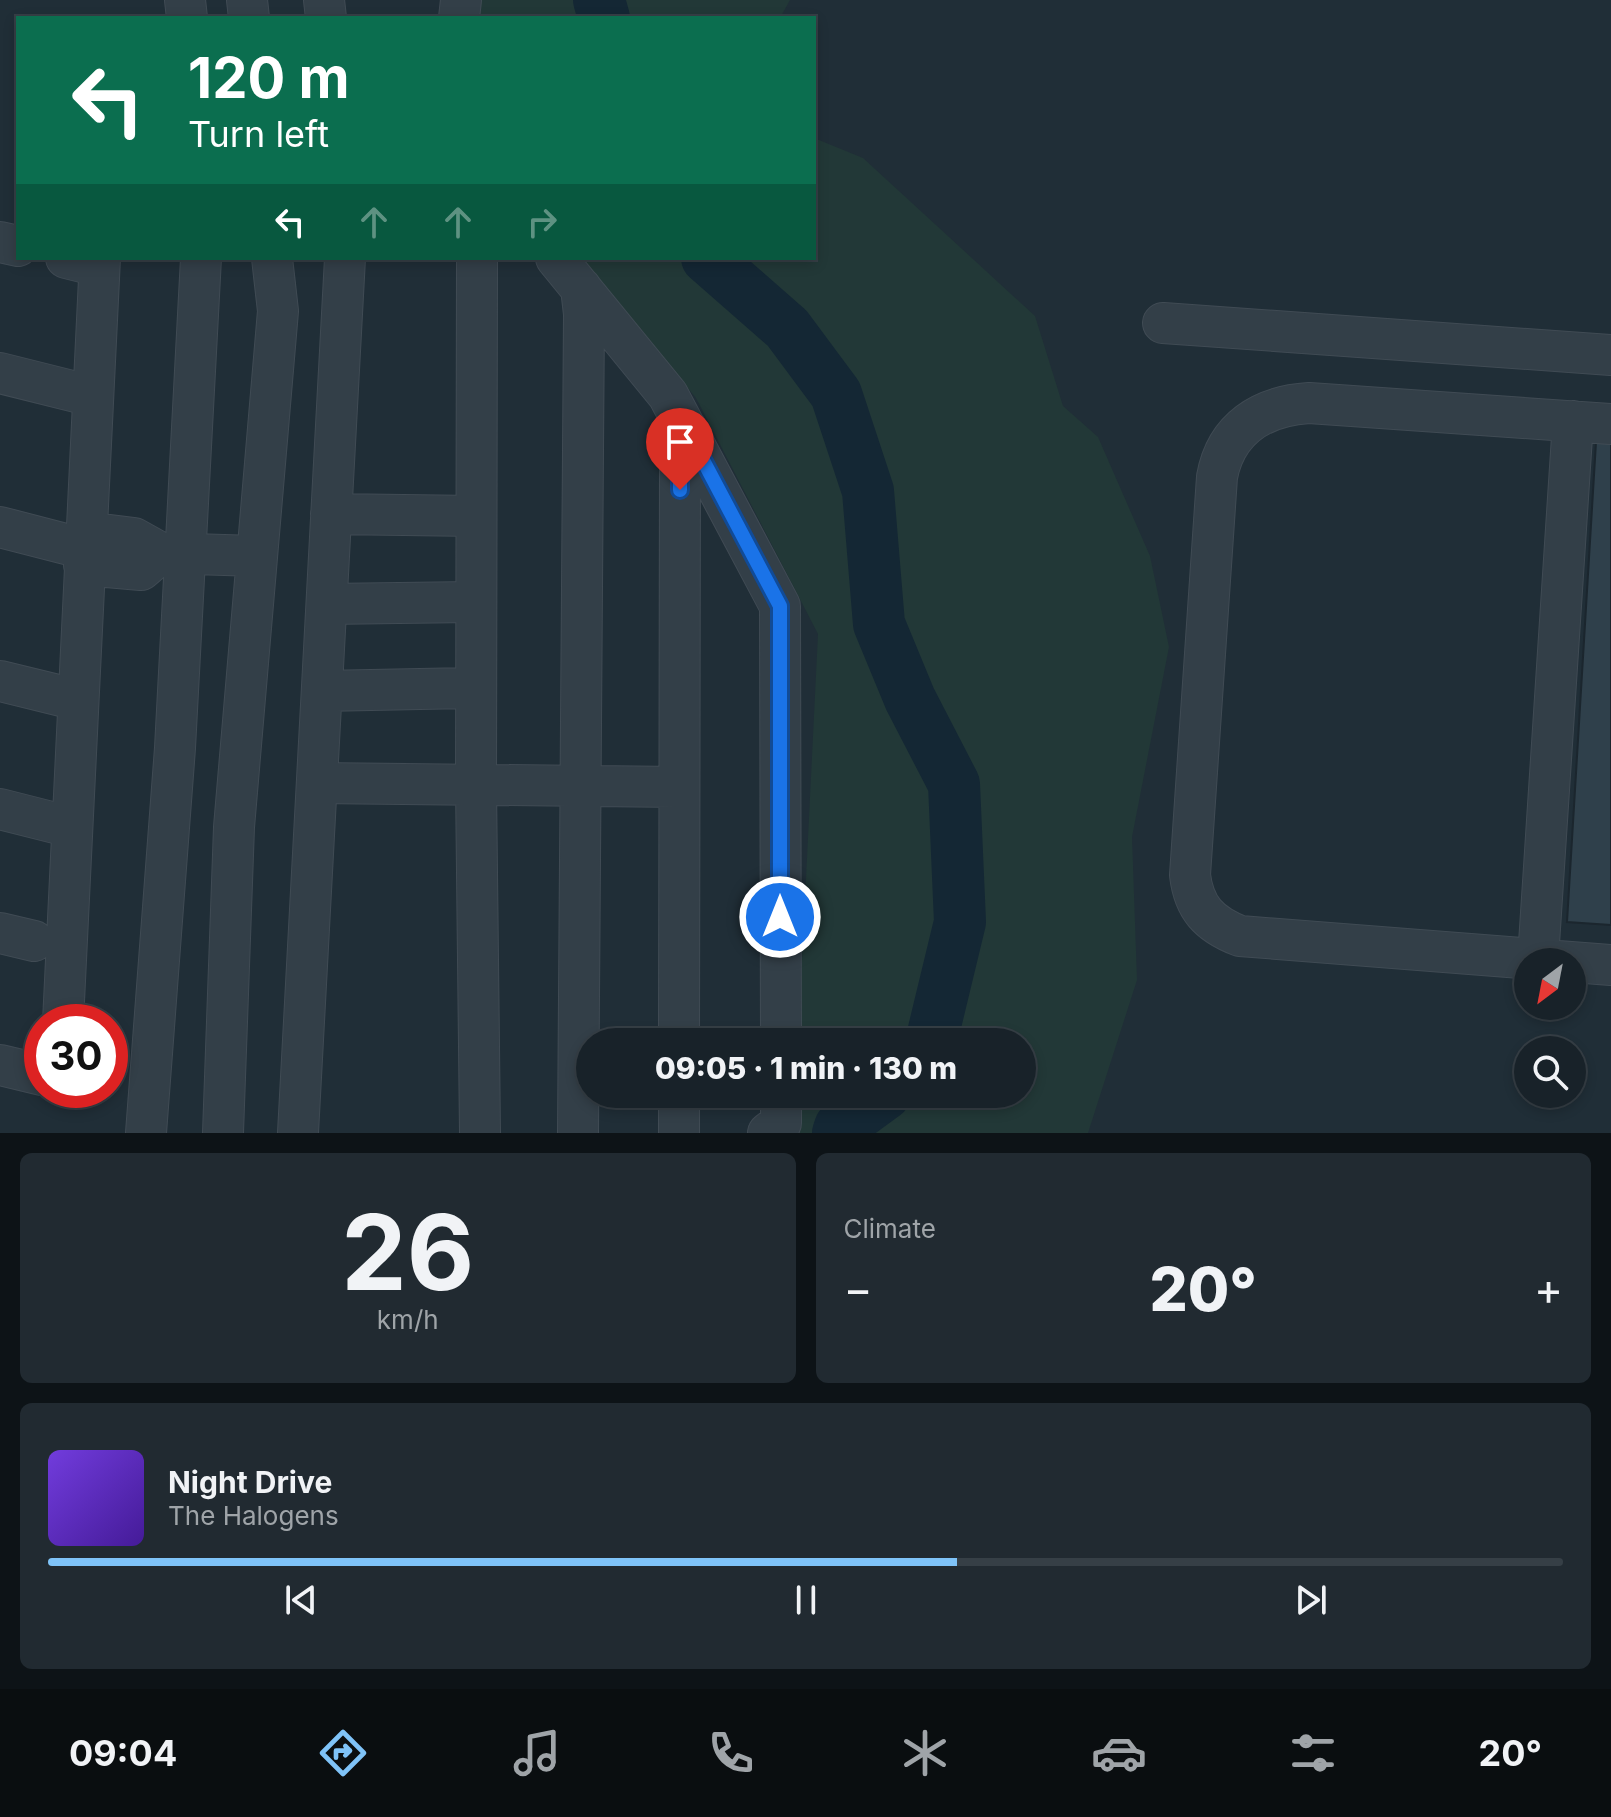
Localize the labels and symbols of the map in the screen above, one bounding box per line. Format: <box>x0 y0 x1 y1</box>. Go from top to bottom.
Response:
pin <box>646 408 714 490</box>
position arrow <box>738 875 822 959</box>
north arrow <box>1514 948 1586 1020</box>
speed limit sign: 30 <box>24 1004 128 1108</box>

